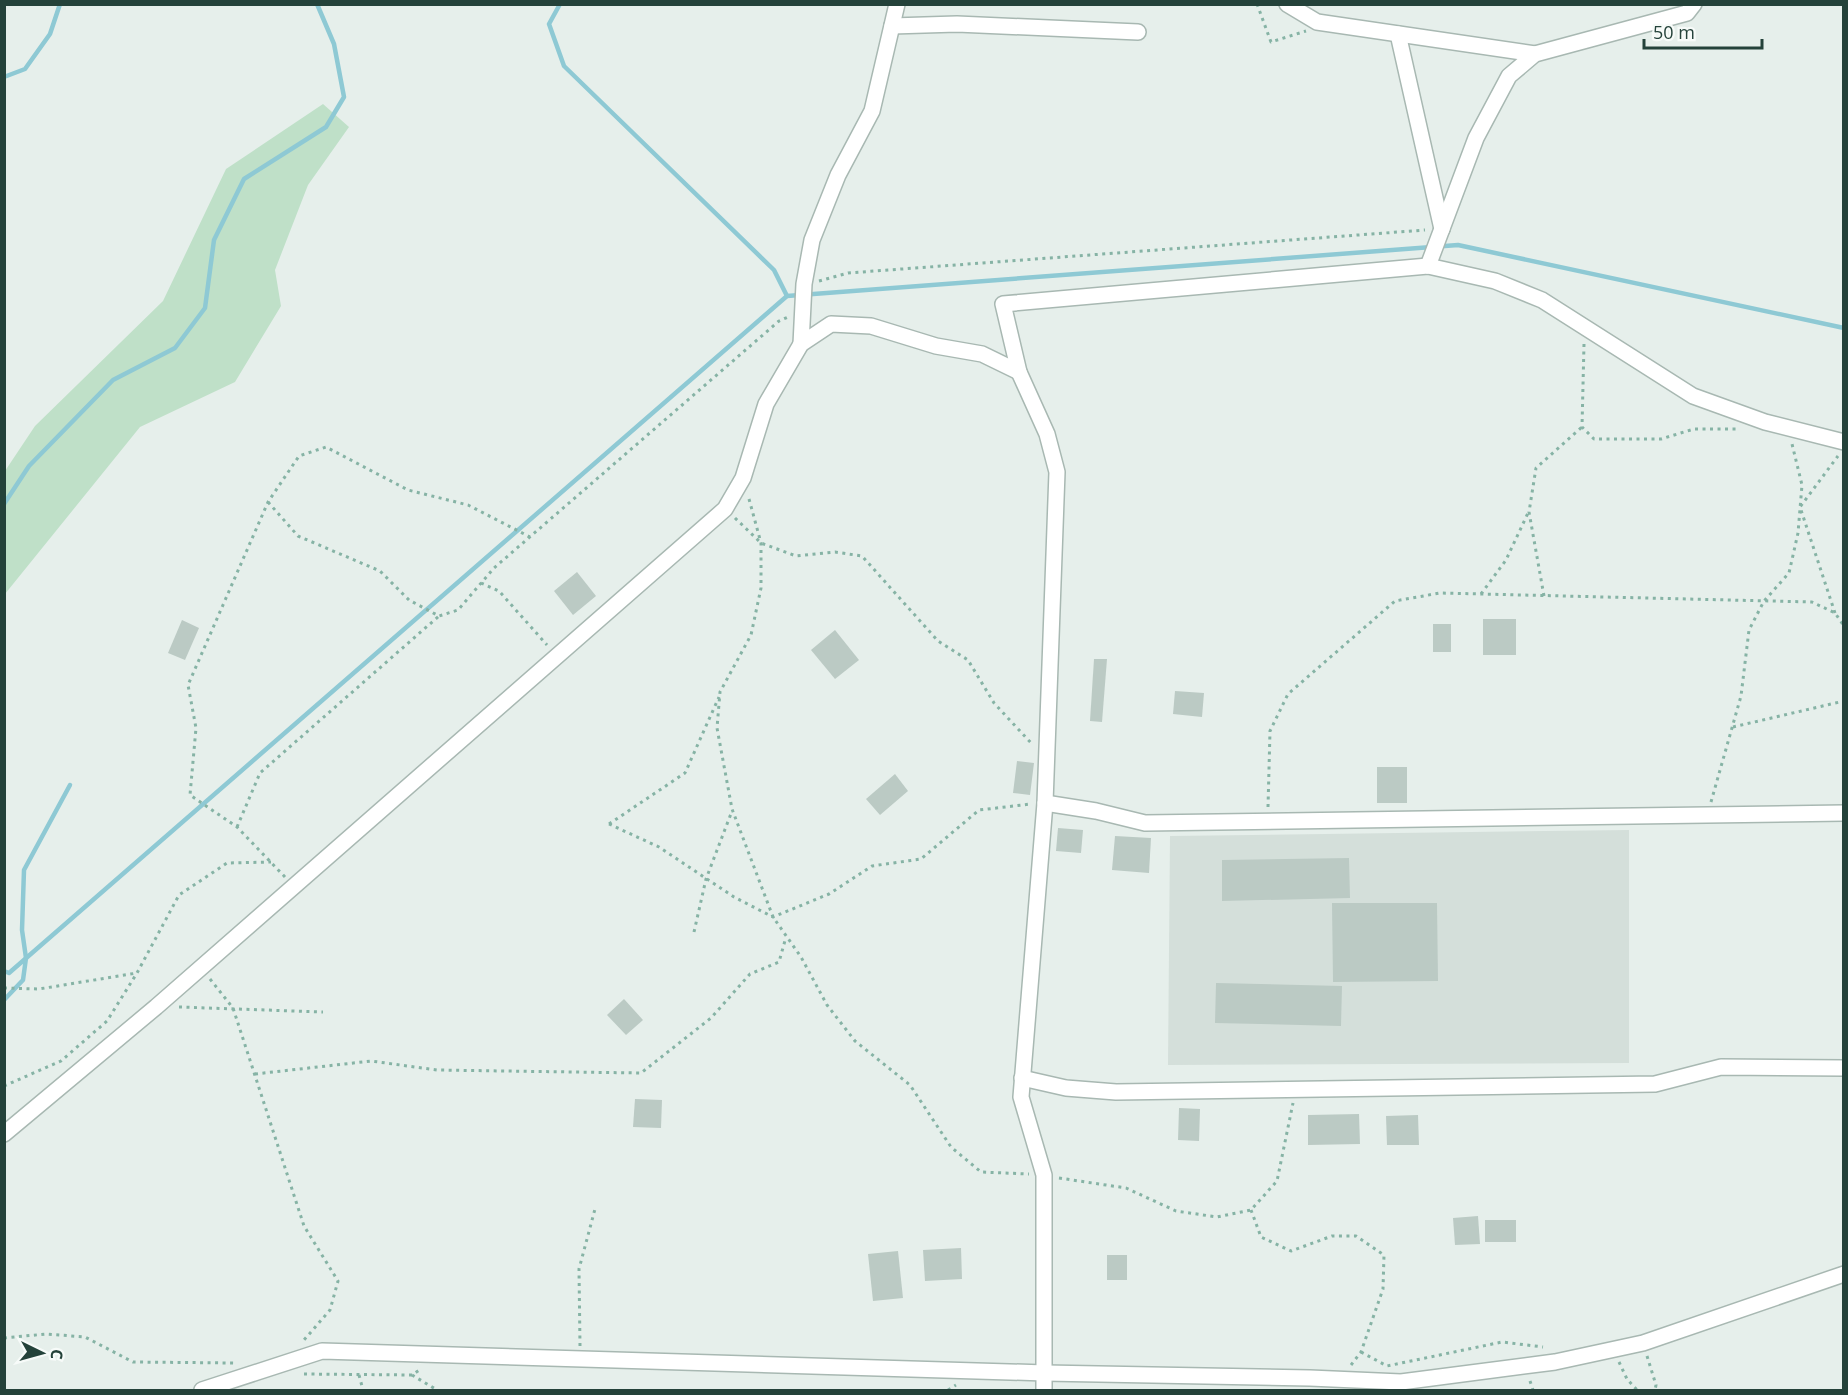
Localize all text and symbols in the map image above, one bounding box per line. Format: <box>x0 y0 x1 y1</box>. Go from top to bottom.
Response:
scale bar <box>1644 12 1762 50</box>
text: 50 m <box>1653 20 1695 44</box>
north arrow <box>12 1323 72 1383</box>
text: С <box>46 1348 68 1360</box>

